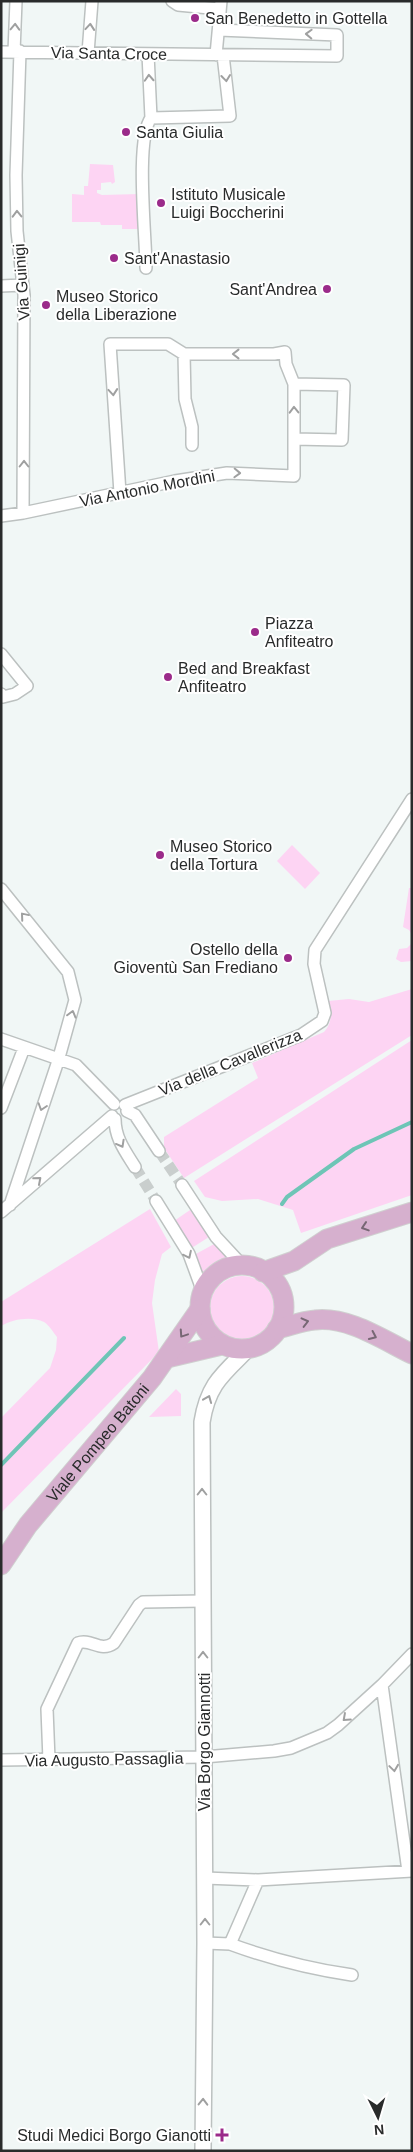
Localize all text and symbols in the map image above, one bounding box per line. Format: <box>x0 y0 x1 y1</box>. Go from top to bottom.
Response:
place label: San Benedetto in Gottella <box>205 10 387 27</box>
marker: San Benedetto in Gottella <box>189 12 201 24</box>
one-way arrow <box>10 22 20 30</box>
one-way arrow <box>85 23 96 31</box>
one-way arrow <box>305 29 313 40</box>
street label: Via Santa Croce <box>51 44 167 63</box>
one-way arrow <box>144 74 155 82</box>
one-way arrow <box>220 74 231 82</box>
place label: Santa Giulia <box>136 124 223 141</box>
marker: Santa Giulia <box>120 126 132 138</box>
place label: Istituto Musicale Luigi Boccherini <box>171 186 286 221</box>
marker: Istituto Musicale Luigi Boccherini <box>155 197 167 209</box>
one-way arrow <box>12 210 22 218</box>
street label: Via Guinigi <box>10 243 33 321</box>
place label: Sant'Anastasio <box>124 250 230 267</box>
marker: Sant'Anastasio <box>108 252 120 264</box>
place label: Sant'Andrea <box>229 281 317 298</box>
marker: Sant'Andrea <box>321 283 333 295</box>
place label: Museo Storico della Liberazione <box>56 288 177 323</box>
marker: Museo Storico della Liberazione <box>40 299 52 311</box>
one-way arrow <box>232 349 240 359</box>
one-way arrow <box>108 388 119 396</box>
one-way arrow <box>289 406 299 414</box>
one-way arrow <box>19 460 29 468</box>
street label: Via Antonio Mordini <box>78 467 216 510</box>
one-way arrow <box>233 468 241 479</box>
place label: Piazza Anfiteatro <box>265 615 334 650</box>
marker: Piazza Anfiteatro <box>249 626 261 638</box>
place label: Bed and Breakfast Anfiteatro <box>178 660 310 695</box>
marker: Bed and Breakfast Anfiteatro <box>162 671 174 683</box>
place label: Museo Storico della Tortura <box>170 838 272 873</box>
marker: Museo Storico della Tortura <box>154 849 166 861</box>
one-way arrow <box>20 913 29 922</box>
place label: Ostello della Gioventù San Frediano <box>113 941 278 976</box>
marker: Ostello della Gioventù San Frediano <box>282 952 294 964</box>
one-way arrow <box>66 1010 76 1018</box>
street label: Via della Cavallerizza <box>156 1026 304 1099</box>
one-way arrow <box>38 1102 48 1111</box>
one-way arrow <box>115 1138 125 1147</box>
one-way arrow <box>32 1178 41 1186</box>
one-way arrow <box>362 1221 370 1231</box>
one-way arrow <box>182 1249 192 1258</box>
one-way arrow <box>301 1317 310 1328</box>
one-way arrow <box>180 1328 189 1338</box>
one-way arrow <box>368 1329 377 1340</box>
street label: Viale Pompeo Batoni <box>43 1380 152 1505</box>
one-way arrow <box>202 1395 212 1404</box>
one-way arrow <box>197 1488 208 1496</box>
one-way arrow <box>198 1650 208 1658</box>
street label: Via Borgo Giannotti <box>196 1673 213 1811</box>
one-way arrow <box>343 1712 352 1721</box>
street label: Via Augusto Passaglia <box>24 1750 184 1769</box>
one-way arrow <box>388 1764 399 1772</box>
one-way arrow <box>200 1918 210 1926</box>
north arrow <box>353 2092 403 2142</box>
one-way arrow <box>198 2098 208 2106</box>
text: N <box>373 2122 385 2138</box>
place label: Studi Medici Borgo Gianotti <box>17 2127 211 2144</box>
marker: Studi Medici Borgo Gianotti <box>215 2128 229 2142</box>

